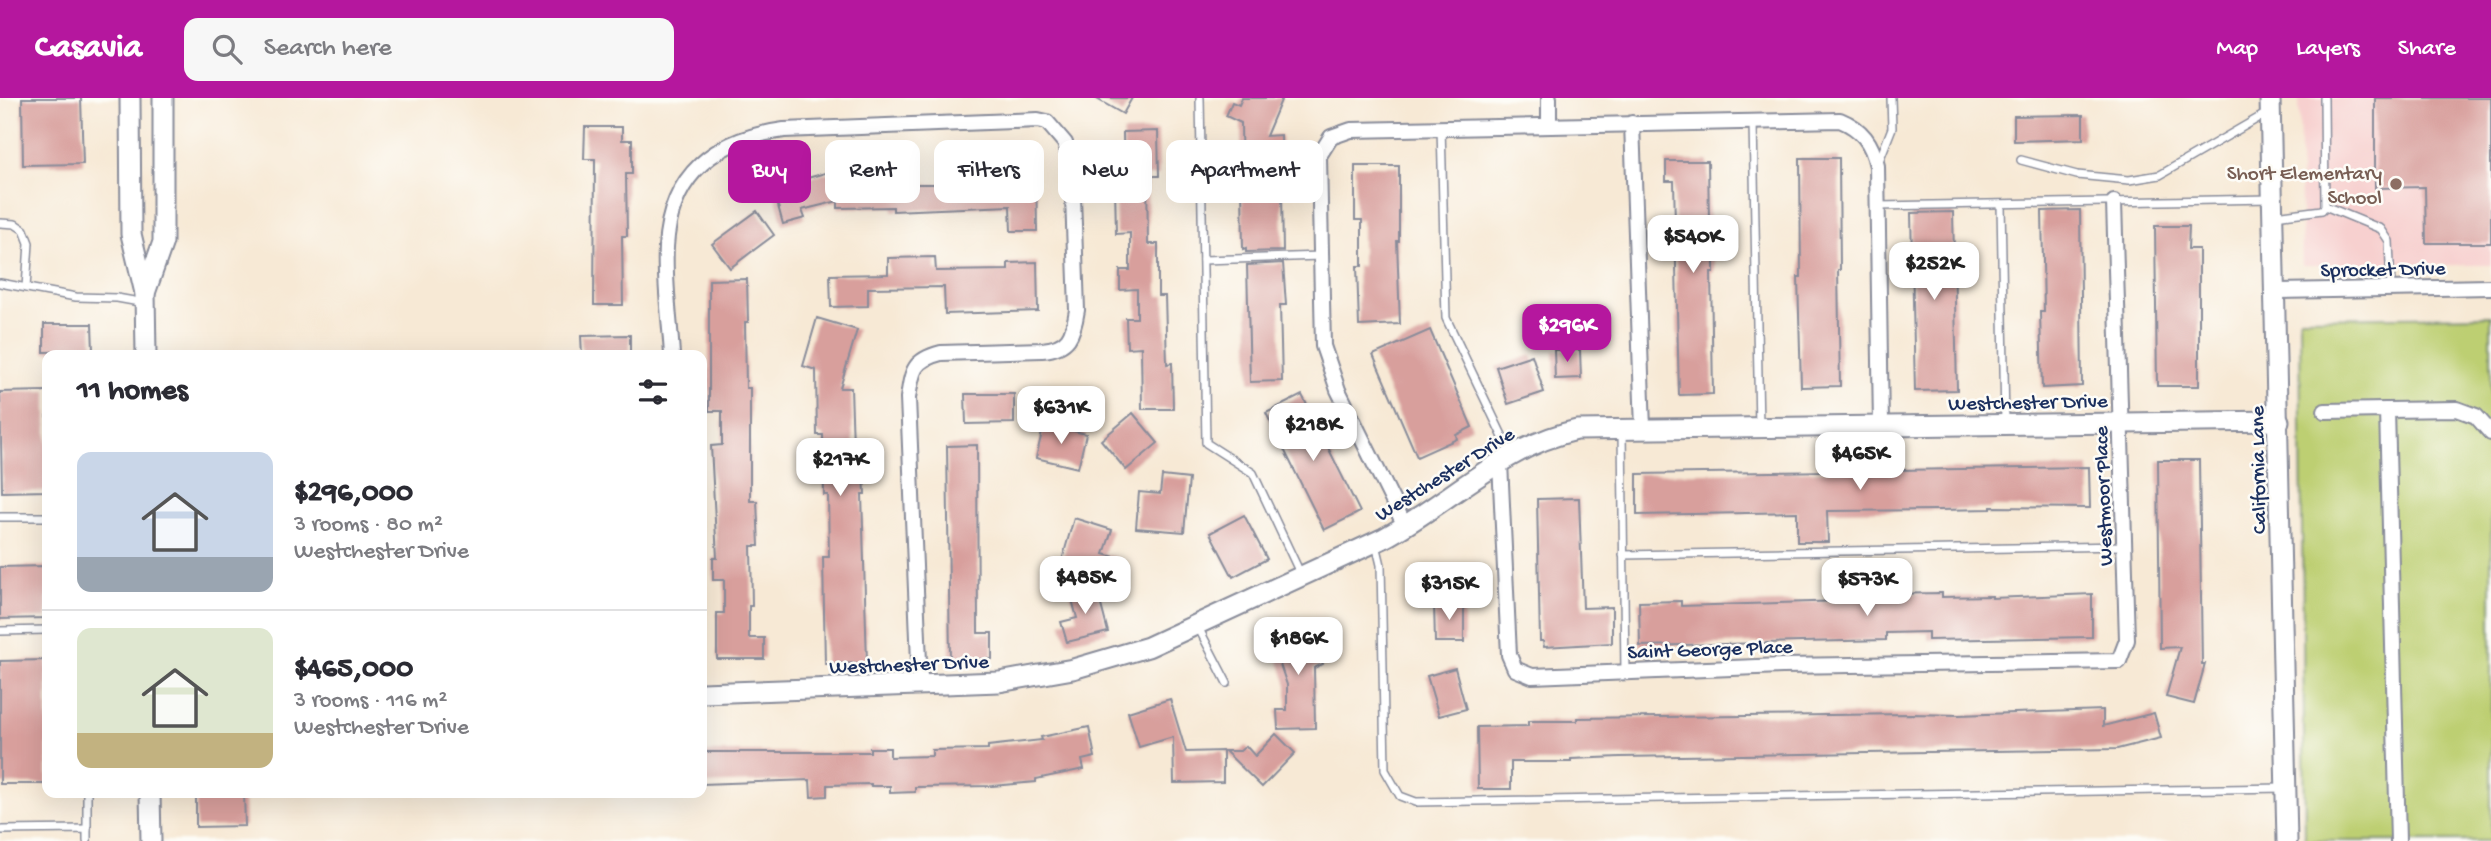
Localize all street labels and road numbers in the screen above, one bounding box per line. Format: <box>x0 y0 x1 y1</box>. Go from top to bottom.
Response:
street label: Sprocket Drive <box>2320 258 2447 285</box>
street label: Westchester Drive <box>1948 391 2109 418</box>
street label: California Lane <box>2247 404 2274 534</box>
street label: Westchester Drive <box>1372 422 1521 529</box>
street label: Westmoor Place <box>2091 424 2120 566</box>
street label: Saint George Place <box>1627 636 1794 667</box>
street label: Westchester Drive <box>829 651 990 682</box>

